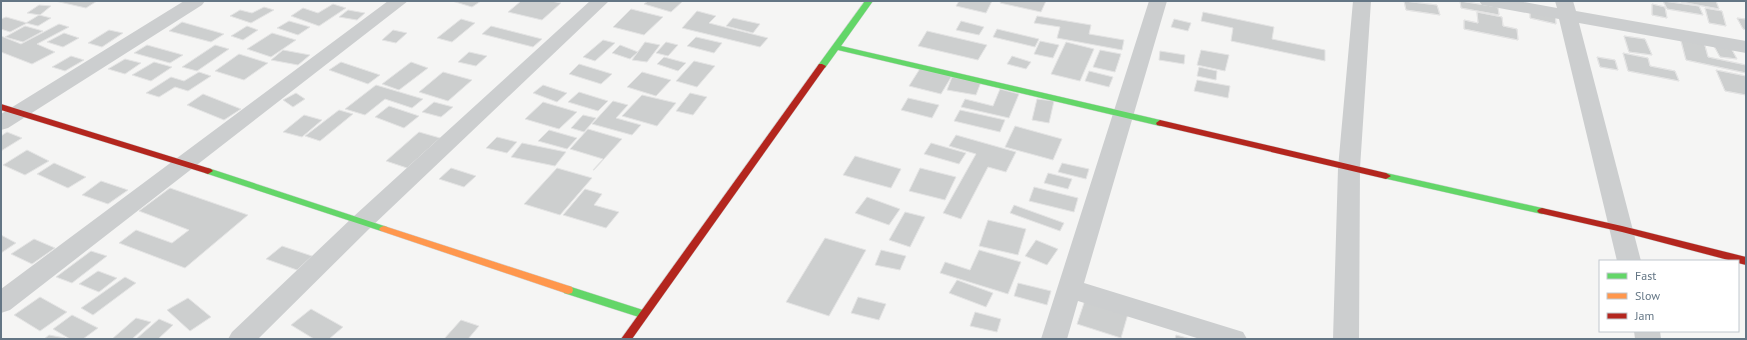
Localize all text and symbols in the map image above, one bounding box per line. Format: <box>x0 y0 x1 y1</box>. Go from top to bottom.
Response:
legend <box>1599 260 1739 332</box>
text: Fast <box>1635 268 1656 283</box>
text: Slow <box>1635 288 1660 303</box>
text: Jam <box>1634 308 1654 323</box>

